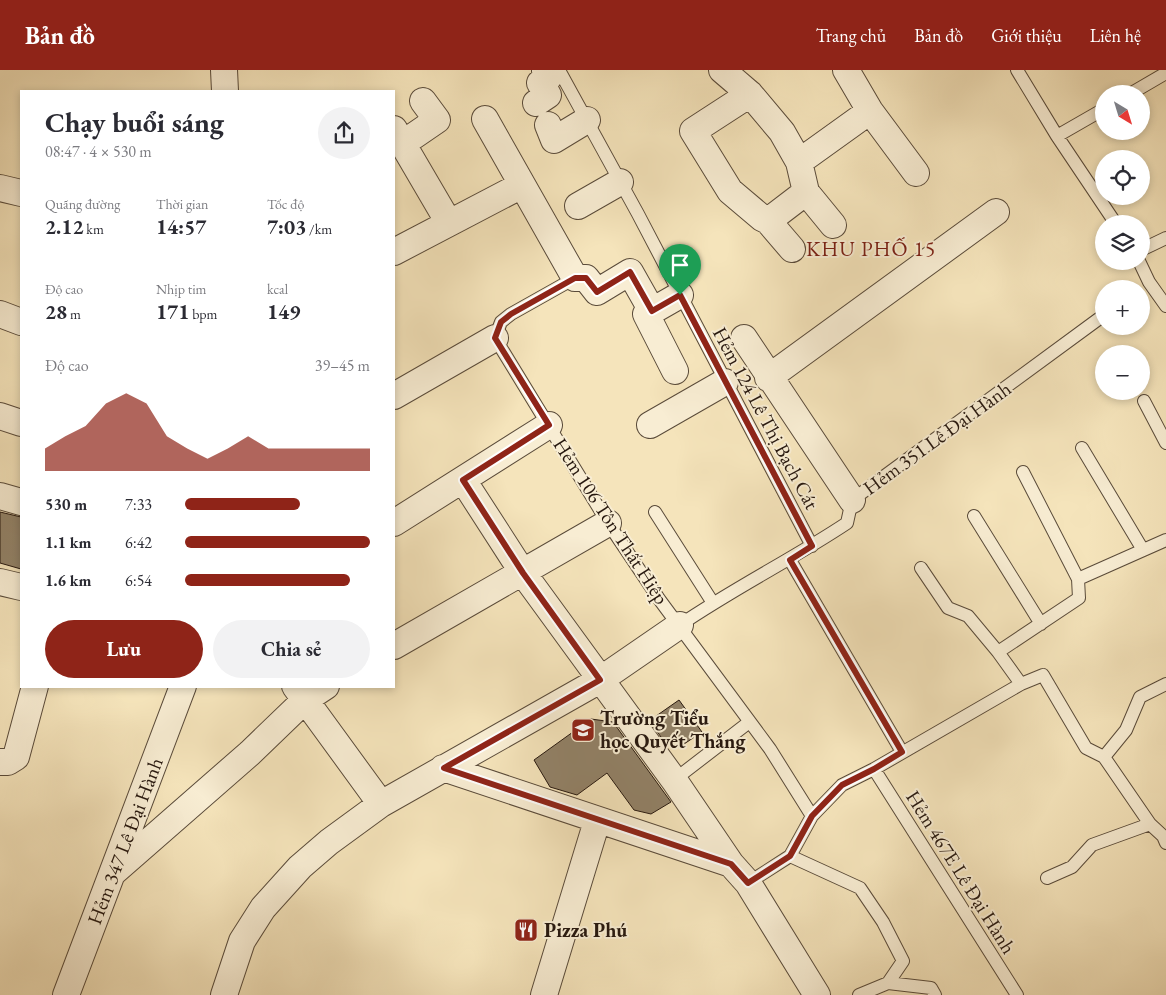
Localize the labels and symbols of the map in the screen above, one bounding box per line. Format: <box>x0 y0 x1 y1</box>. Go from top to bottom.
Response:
north arrow <box>1095 85 1150 140</box>
district label: KHU PHỐ 15 <box>806 235 936 262</box>
pin <box>659 244 701 295</box>
street label: Hẻm 124 Lê Thị Bạch Cát <box>707 322 825 514</box>
street label: Hẻm 351 Lê Đại Hành <box>858 376 1016 500</box>
street label: Hẻm 106 Tôn Thất Hiệp <box>547 433 675 609</box>
place label: Trường Tiểu học Quyết Thắng <box>600 705 746 754</box>
school or university icon: Trường Tiểu học Quyết Thắng <box>570 717 596 743</box>
street label: Hẻm 347 Lê Đại Hành <box>81 754 169 928</box>
street label: Hẻm 467E Lê Đại Hành <box>900 785 1022 959</box>
restaurant icon: Pizza Phú <box>513 917 539 943</box>
place label: Pizza Phú <box>544 917 627 943</box>

